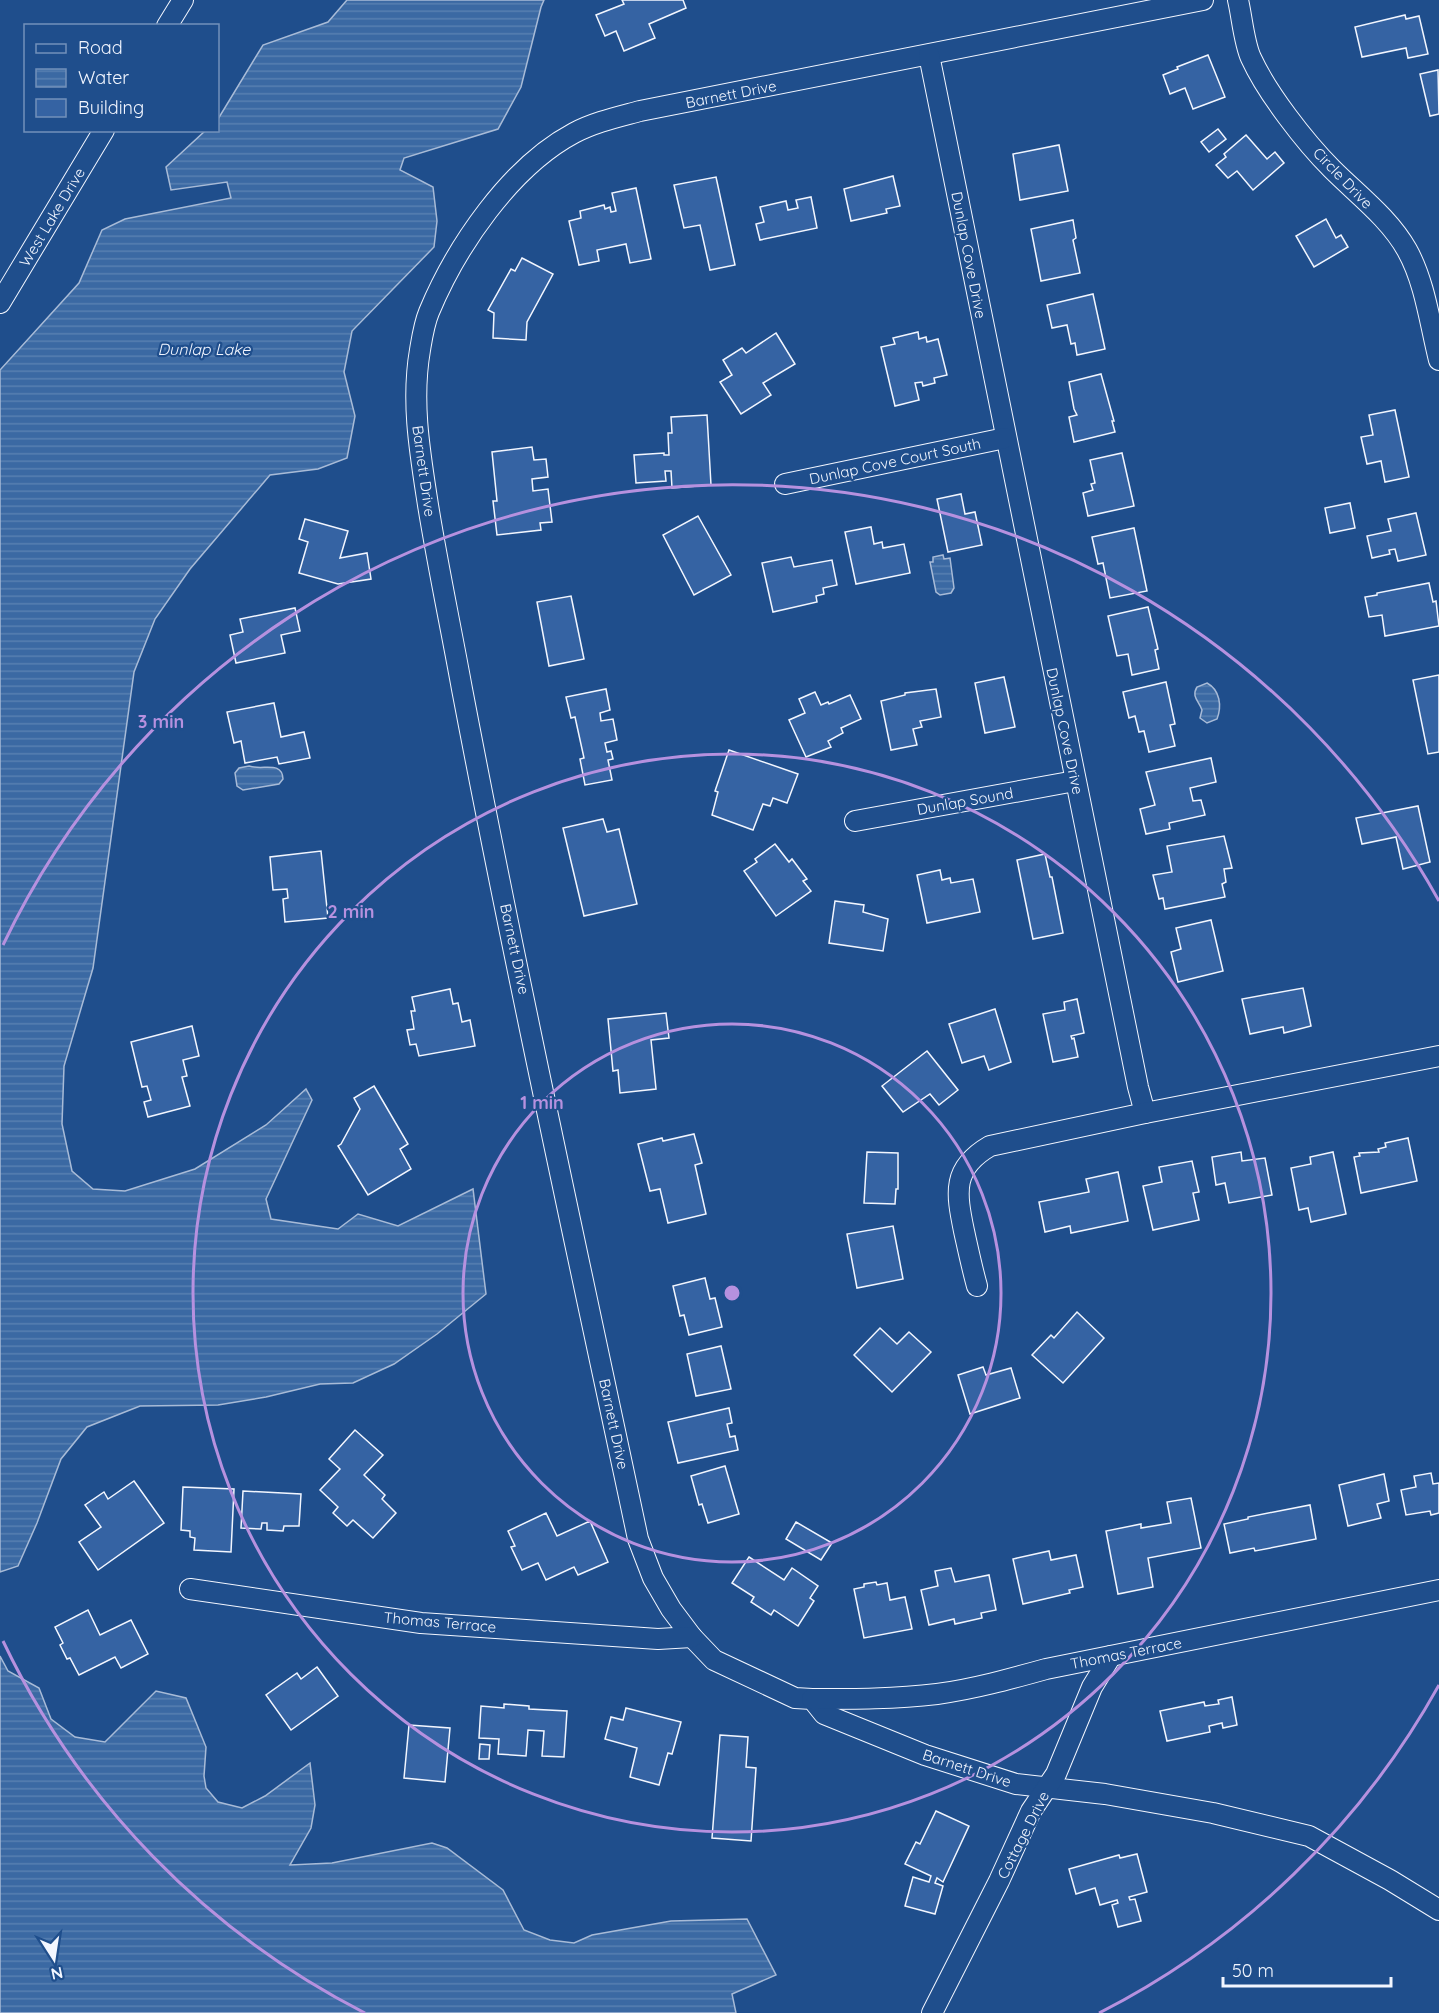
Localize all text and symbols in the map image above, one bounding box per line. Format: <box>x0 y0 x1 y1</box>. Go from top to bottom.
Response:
legend <box>24 24 219 132</box>
text: Road <box>78 36 123 59</box>
text: Water <box>78 66 129 89</box>
street label: Barnett Drive <box>684 76 778 112</box>
text: Building <box>78 96 144 119</box>
street label: Circle Drive <box>1309 143 1377 213</box>
street label: West Lake Drive <box>15 164 89 270</box>
street label: Dunlap Cove Drive <box>947 190 991 320</box>
water label: Dunlap Lake <box>158 339 251 359</box>
street label: Barnett Drive <box>408 424 440 518</box>
street label: Dunlap Cove Court South <box>807 434 983 488</box>
street label: Dunlap Cove Drive <box>1042 666 1088 796</box>
text: 3 min <box>138 710 184 733</box>
street label: Dunlap Sound <box>915 783 1015 819</box>
text: 2 min <box>328 900 374 923</box>
street label: Barnett Drive <box>496 902 534 996</box>
text: 1 min <box>520 1091 564 1114</box>
centre of rings <box>722 1283 742 1303</box>
street label: Barnett Drive <box>595 1377 633 1471</box>
street label: Thomas Terrace <box>383 1608 497 1636</box>
street label: Thomas Terrace <box>1069 1633 1183 1673</box>
street label: Barnett Drive <box>920 1745 1014 1791</box>
street label: Cottage Drive <box>993 1788 1053 1882</box>
north arrow <box>24 1929 84 1989</box>
scale bar <box>1223 1950 1391 1988</box>
text: 50 m <box>1232 1959 1274 1982</box>
text: N <box>49 1963 65 1985</box>

